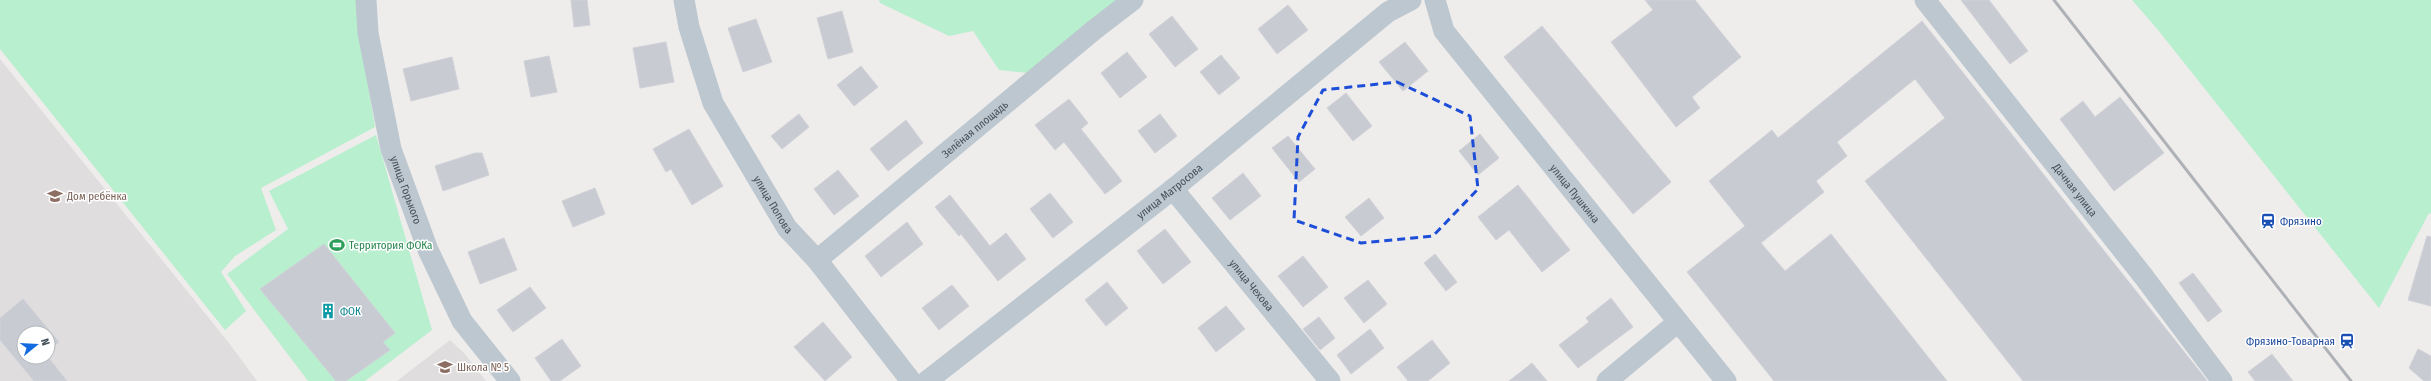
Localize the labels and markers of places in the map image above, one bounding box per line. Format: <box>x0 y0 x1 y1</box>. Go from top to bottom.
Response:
school or university icon: Дом ребёнка <box>46 187 64 205</box>
place label: Дом ребёнка <box>66 190 127 203</box>
station icon: Фрязино <box>2259 212 2277 230</box>
place label: Фрязино <box>2280 215 2322 228</box>
sports icon: Территория ФОКа <box>328 236 346 254</box>
place label: Территория ФОКа <box>349 239 433 252</box>
building icon: ФОК <box>319 302 337 320</box>
place label: ФОК <box>340 305 361 318</box>
station icon: Фрязино-Товарная <box>2338 332 2356 350</box>
place label: Фрязино-Товарная <box>2246 335 2335 348</box>
school or university icon: Школа № 5 <box>436 358 454 376</box>
place label: Школа № 5 <box>457 361 509 374</box>

